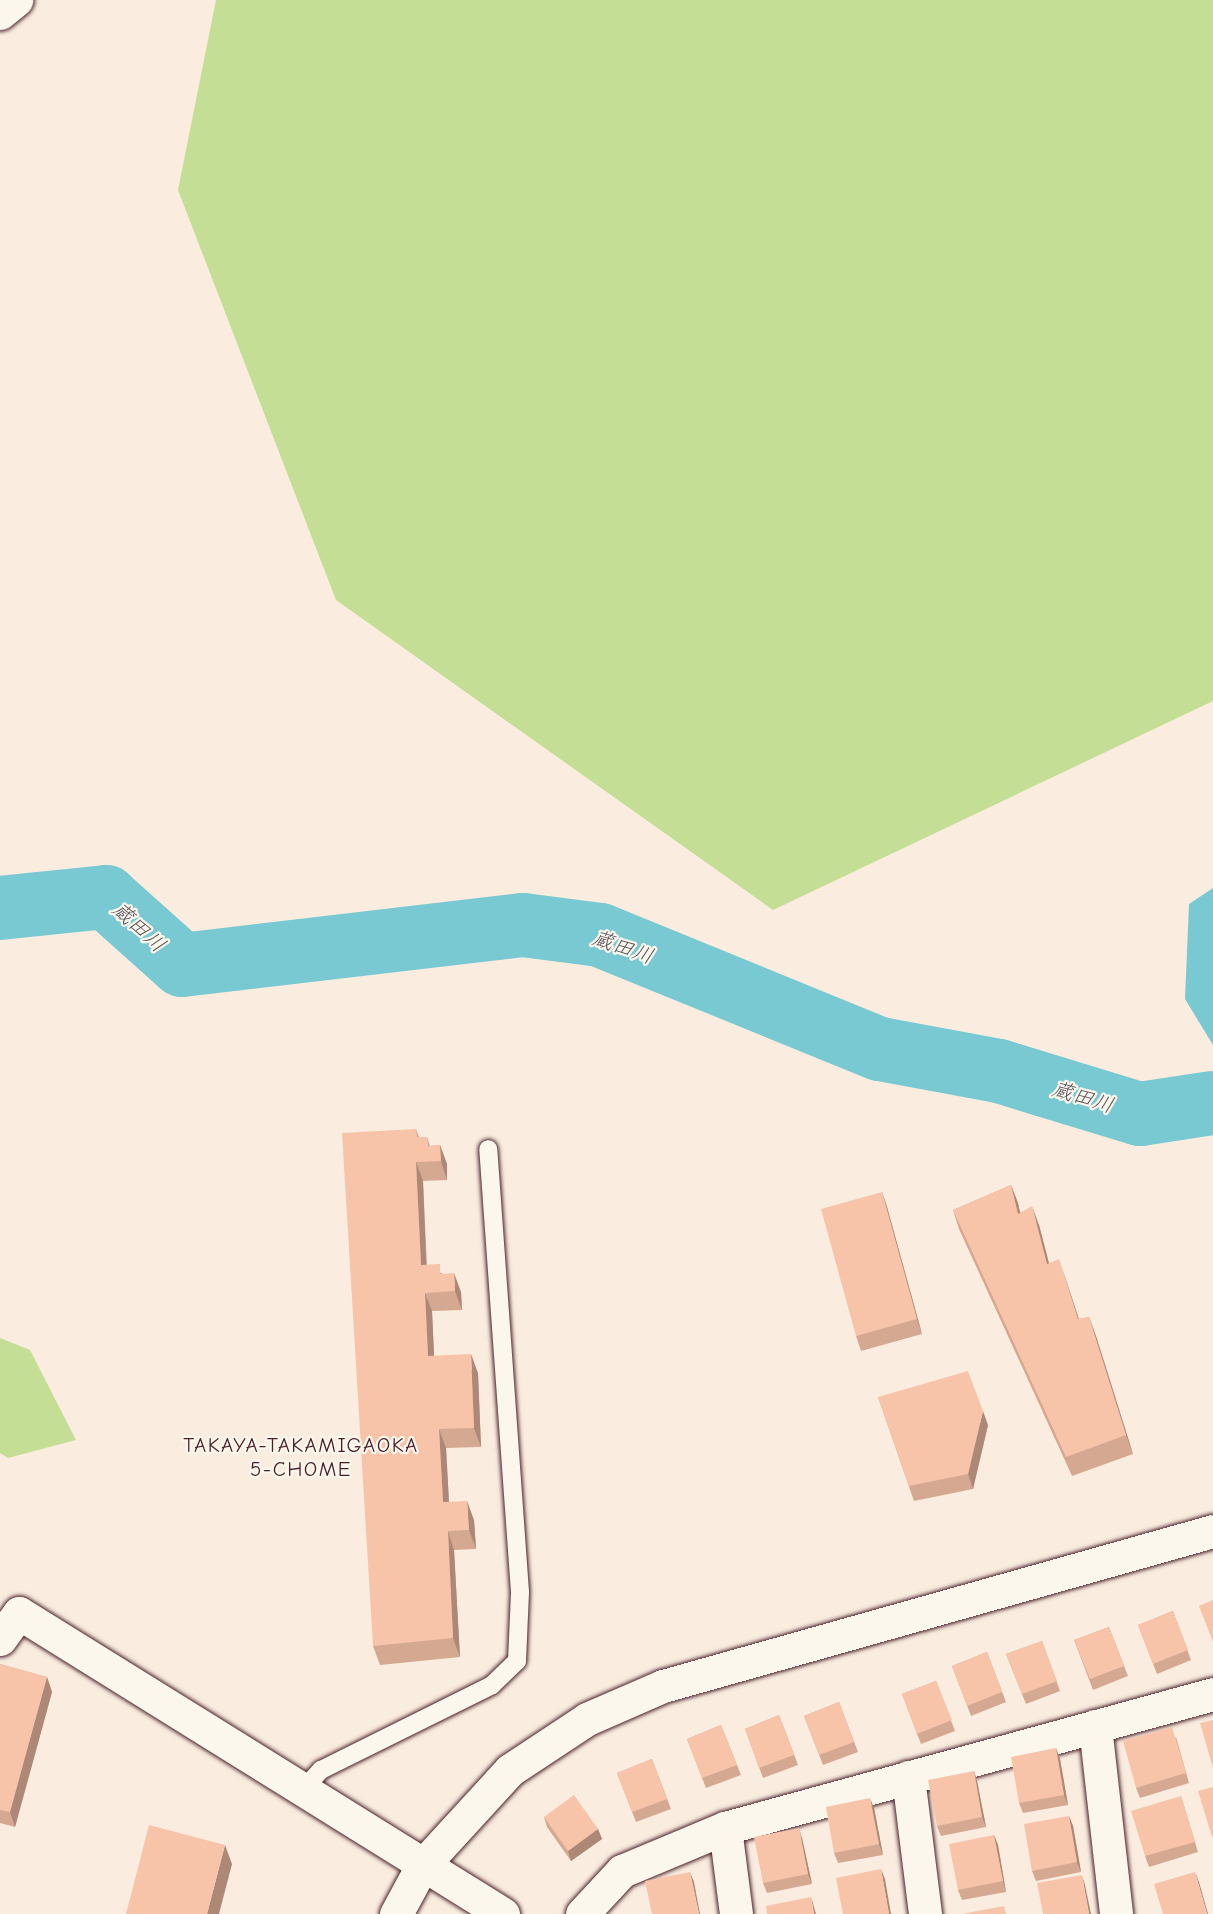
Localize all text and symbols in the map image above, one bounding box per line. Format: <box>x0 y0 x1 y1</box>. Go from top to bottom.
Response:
water label: 蔵田川 <box>107 897 171 957</box>
water label: 蔵田川 <box>589 925 657 969</box>
water label: 蔵田川 <box>1049 1076 1117 1118</box>
district label: TAKAYA-TAKAMIGAOKA 5-CHOME <box>183 1432 419 1482</box>

